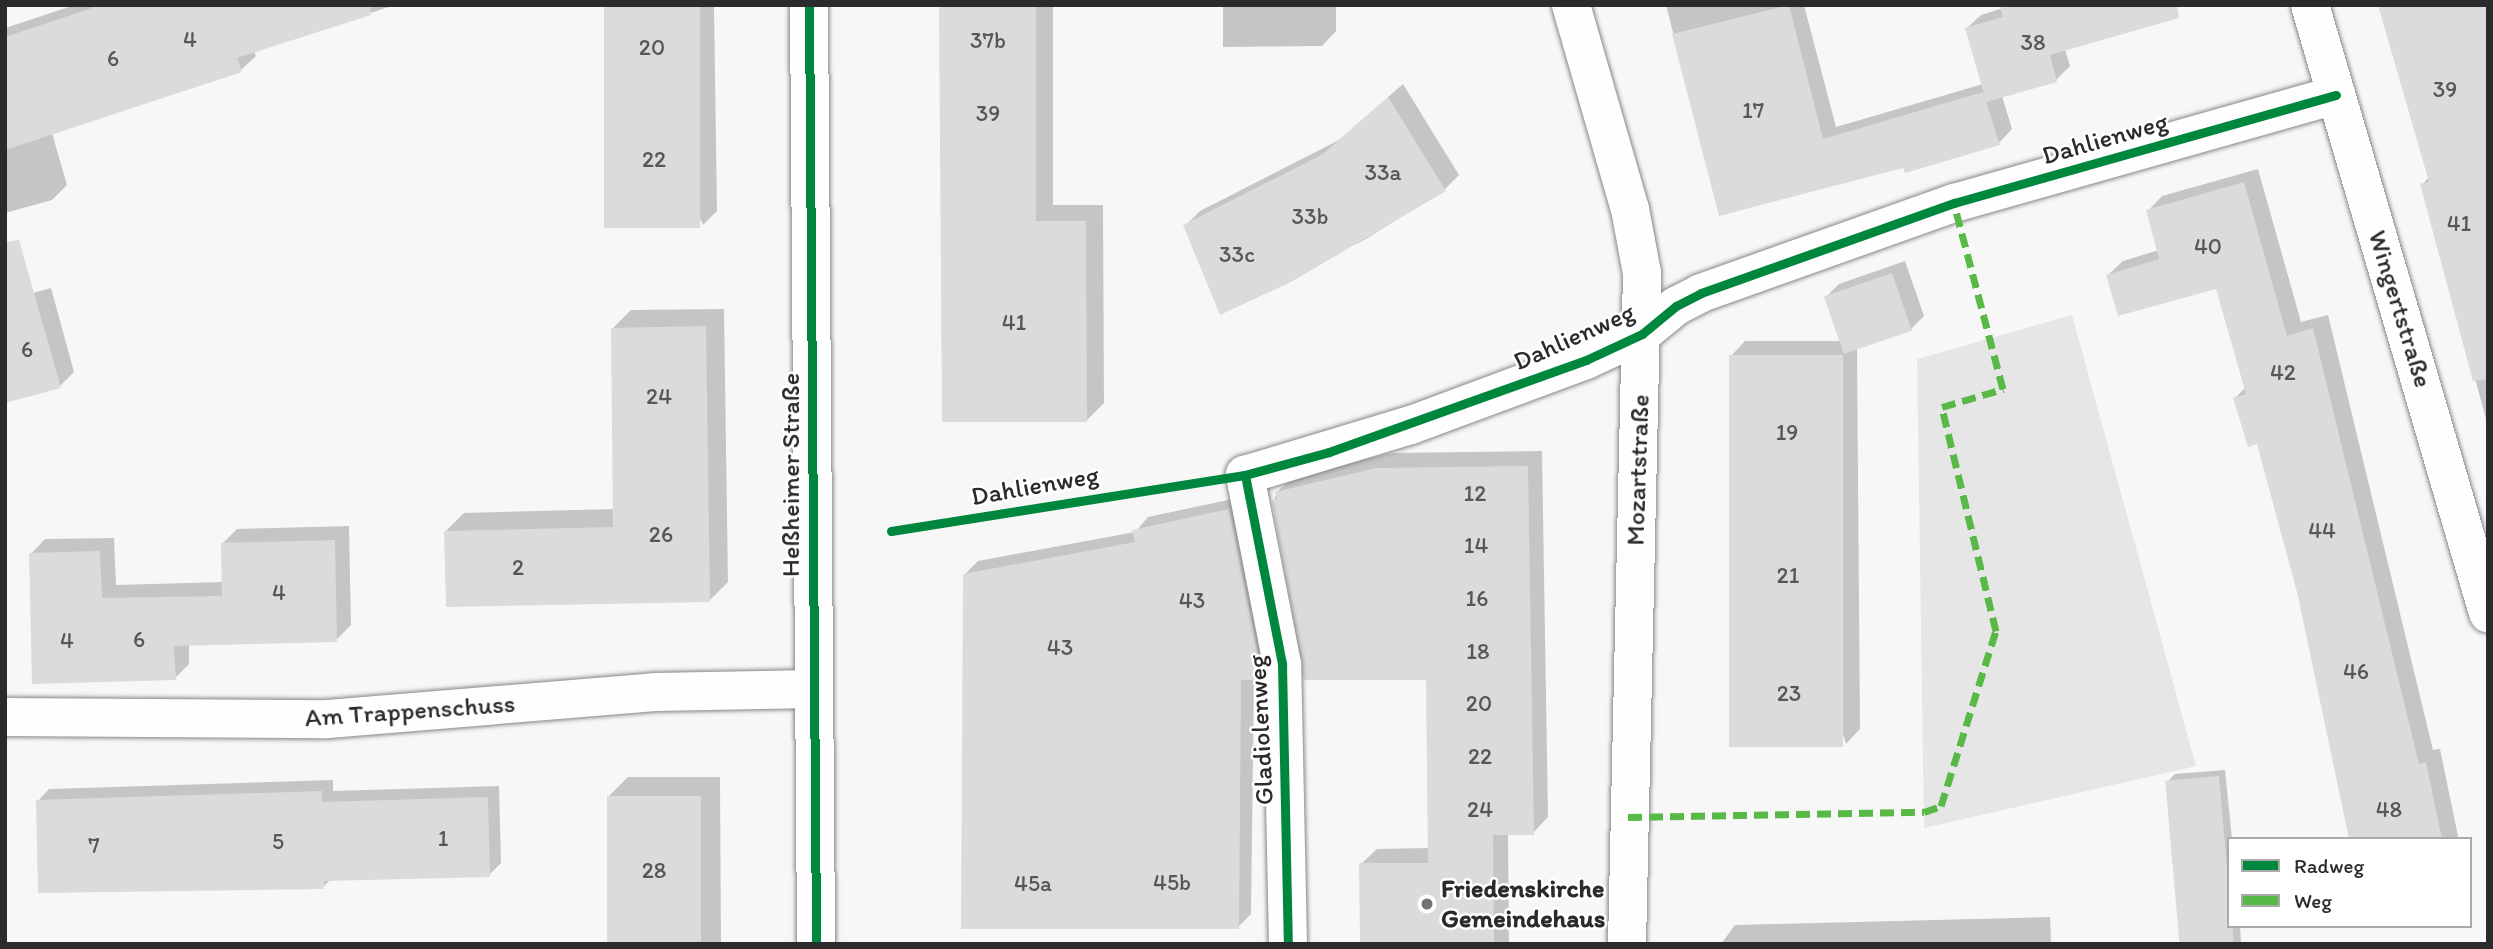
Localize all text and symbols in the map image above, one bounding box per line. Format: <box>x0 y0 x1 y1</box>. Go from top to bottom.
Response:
house number: 4 <box>183 25 197 53</box>
house number: 37b <box>970 26 1006 54</box>
house number: 38 <box>2020 28 2046 56</box>
house number: 20 <box>639 33 665 61</box>
house number: 6 <box>107 44 119 72</box>
house number: 39 <box>2433 75 2457 103</box>
house number: 17 <box>1742 96 1764 124</box>
house number: 39 <box>976 99 1000 127</box>
street label: Dahlienweg <box>2039 106 2171 172</box>
house number: 22 <box>642 145 666 173</box>
house number: 33a <box>1364 158 1402 186</box>
house number: 33b <box>1291 202 1329 230</box>
house number: 41 <box>2447 209 2471 237</box>
street label: Wingertstraße <box>2361 227 2439 391</box>
house number: 40 <box>2194 232 2222 260</box>
house number: 33c <box>1219 240 1255 268</box>
street label: Dahlienweg <box>1509 296 1639 378</box>
house number: 41 <box>1002 308 1026 336</box>
house number: 6 <box>21 335 33 363</box>
house number: 42 <box>2270 358 2296 386</box>
street label: Heßheimer Straße <box>775 373 807 577</box>
house number: 24 <box>646 382 672 410</box>
street label: Mozartstraße <box>1620 394 1656 546</box>
house number: 19 <box>1776 418 1798 446</box>
street label: Dahlienweg <box>969 459 1101 513</box>
house number: 12 <box>1464 479 1486 507</box>
house number: 44 <box>2308 516 2336 544</box>
house number: 26 <box>649 520 673 548</box>
house number: 14 <box>1464 531 1488 559</box>
house number: 2 <box>512 553 524 581</box>
house number: 21 <box>1777 561 1799 589</box>
house number: 4 <box>272 578 286 606</box>
house number: 16 <box>1466 584 1488 612</box>
house number: 43 <box>1179 586 1205 614</box>
house number: 6 <box>133 625 145 653</box>
house number: 4 <box>60 626 74 654</box>
house number: 43 <box>1047 633 1073 661</box>
house number: 18 <box>1466 637 1490 665</box>
street label: Gladiolenweg <box>1241 654 1281 806</box>
house number: 46 <box>2343 657 2369 685</box>
house number: 23 <box>1777 679 1801 707</box>
street label: Am Trappenschuss <box>304 688 516 734</box>
house number: 20 <box>1466 689 1492 717</box>
house number: 22 <box>1468 742 1492 770</box>
house number: 24 <box>1467 795 1493 823</box>
house number: 48 <box>2376 795 2402 823</box>
house number: 1 <box>438 824 448 852</box>
house number: 5 <box>272 827 284 855</box>
house number: 7 <box>88 831 100 859</box>
legend <box>2227 837 2472 928</box>
text: Radweg <box>2294 853 2364 878</box>
house number: 28 <box>642 856 666 884</box>
house number: 45b <box>1153 868 1191 896</box>
house number: 45a <box>1014 869 1052 897</box>
place label: Friedenskirche Gemeindehaus <box>1441 873 1605 934</box>
text: Weg <box>2294 888 2332 913</box>
marker: Friedenskirche Gemeindehaus <box>1419 896 1435 912</box>

